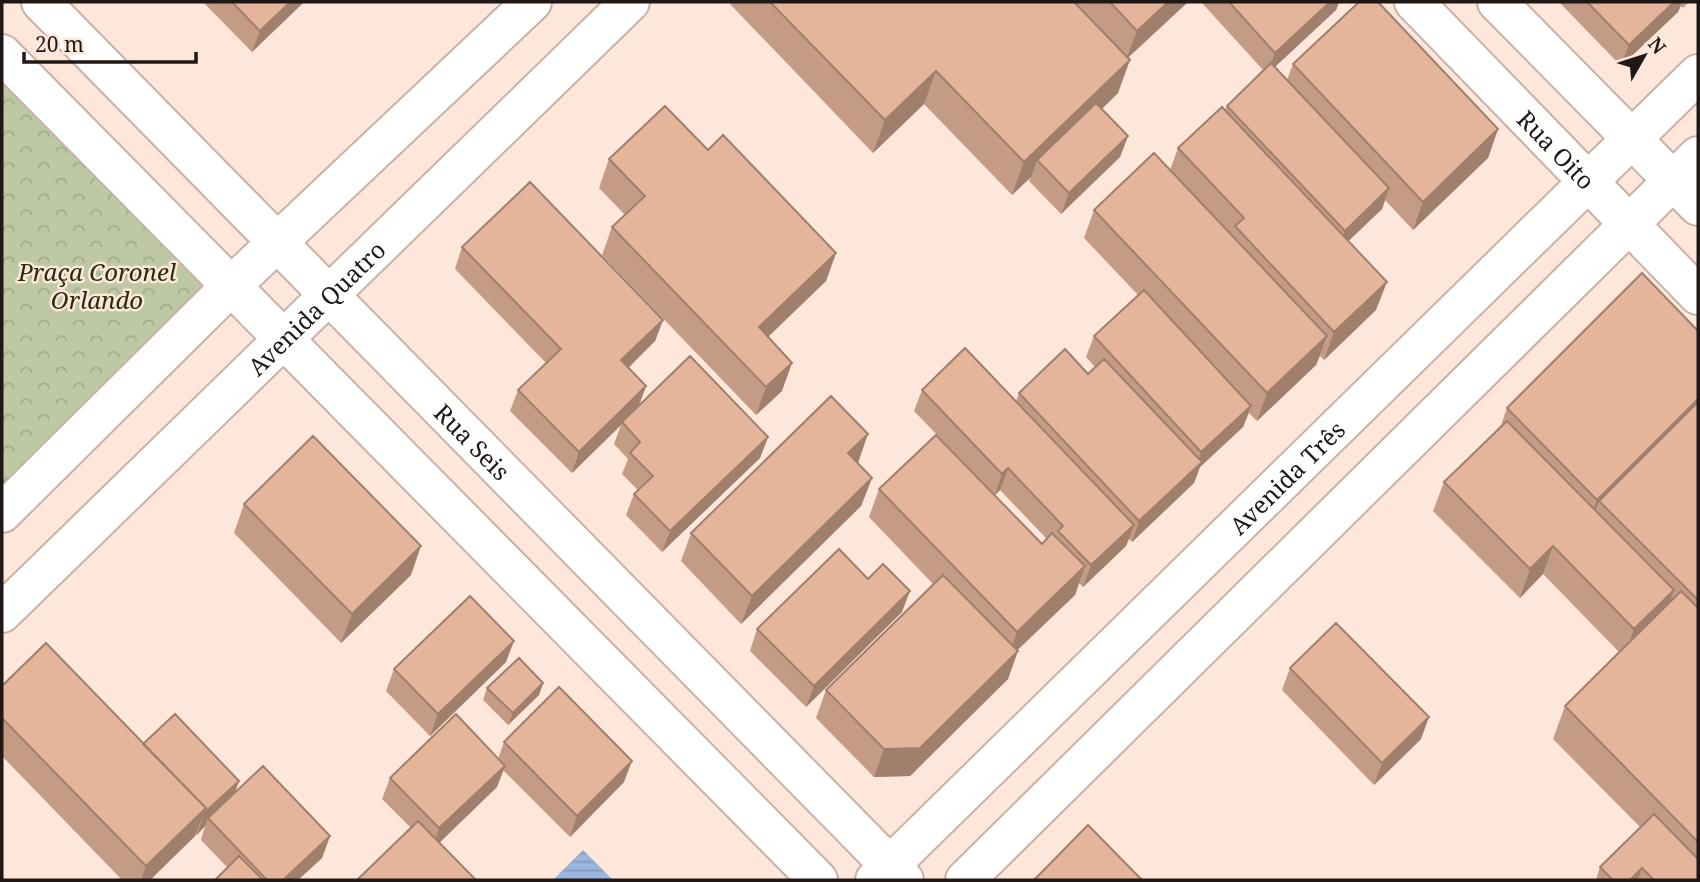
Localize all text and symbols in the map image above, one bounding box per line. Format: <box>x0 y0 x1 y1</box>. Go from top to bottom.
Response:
scale bar <box>24 21 196 65</box>
north arrow <box>1609 21 1679 91</box>
text: 20 m <box>35 30 84 58</box>
text: N <box>1642 31 1672 59</box>
street label: Rua Oito <box>1511 102 1603 196</box>
street label: Avenida Quatro <box>240 233 392 382</box>
park label: Praça Coronel Orlando <box>17 255 177 316</box>
street label: Rua Seis <box>428 396 518 487</box>
street label: Avenida Três <box>1222 413 1352 541</box>

